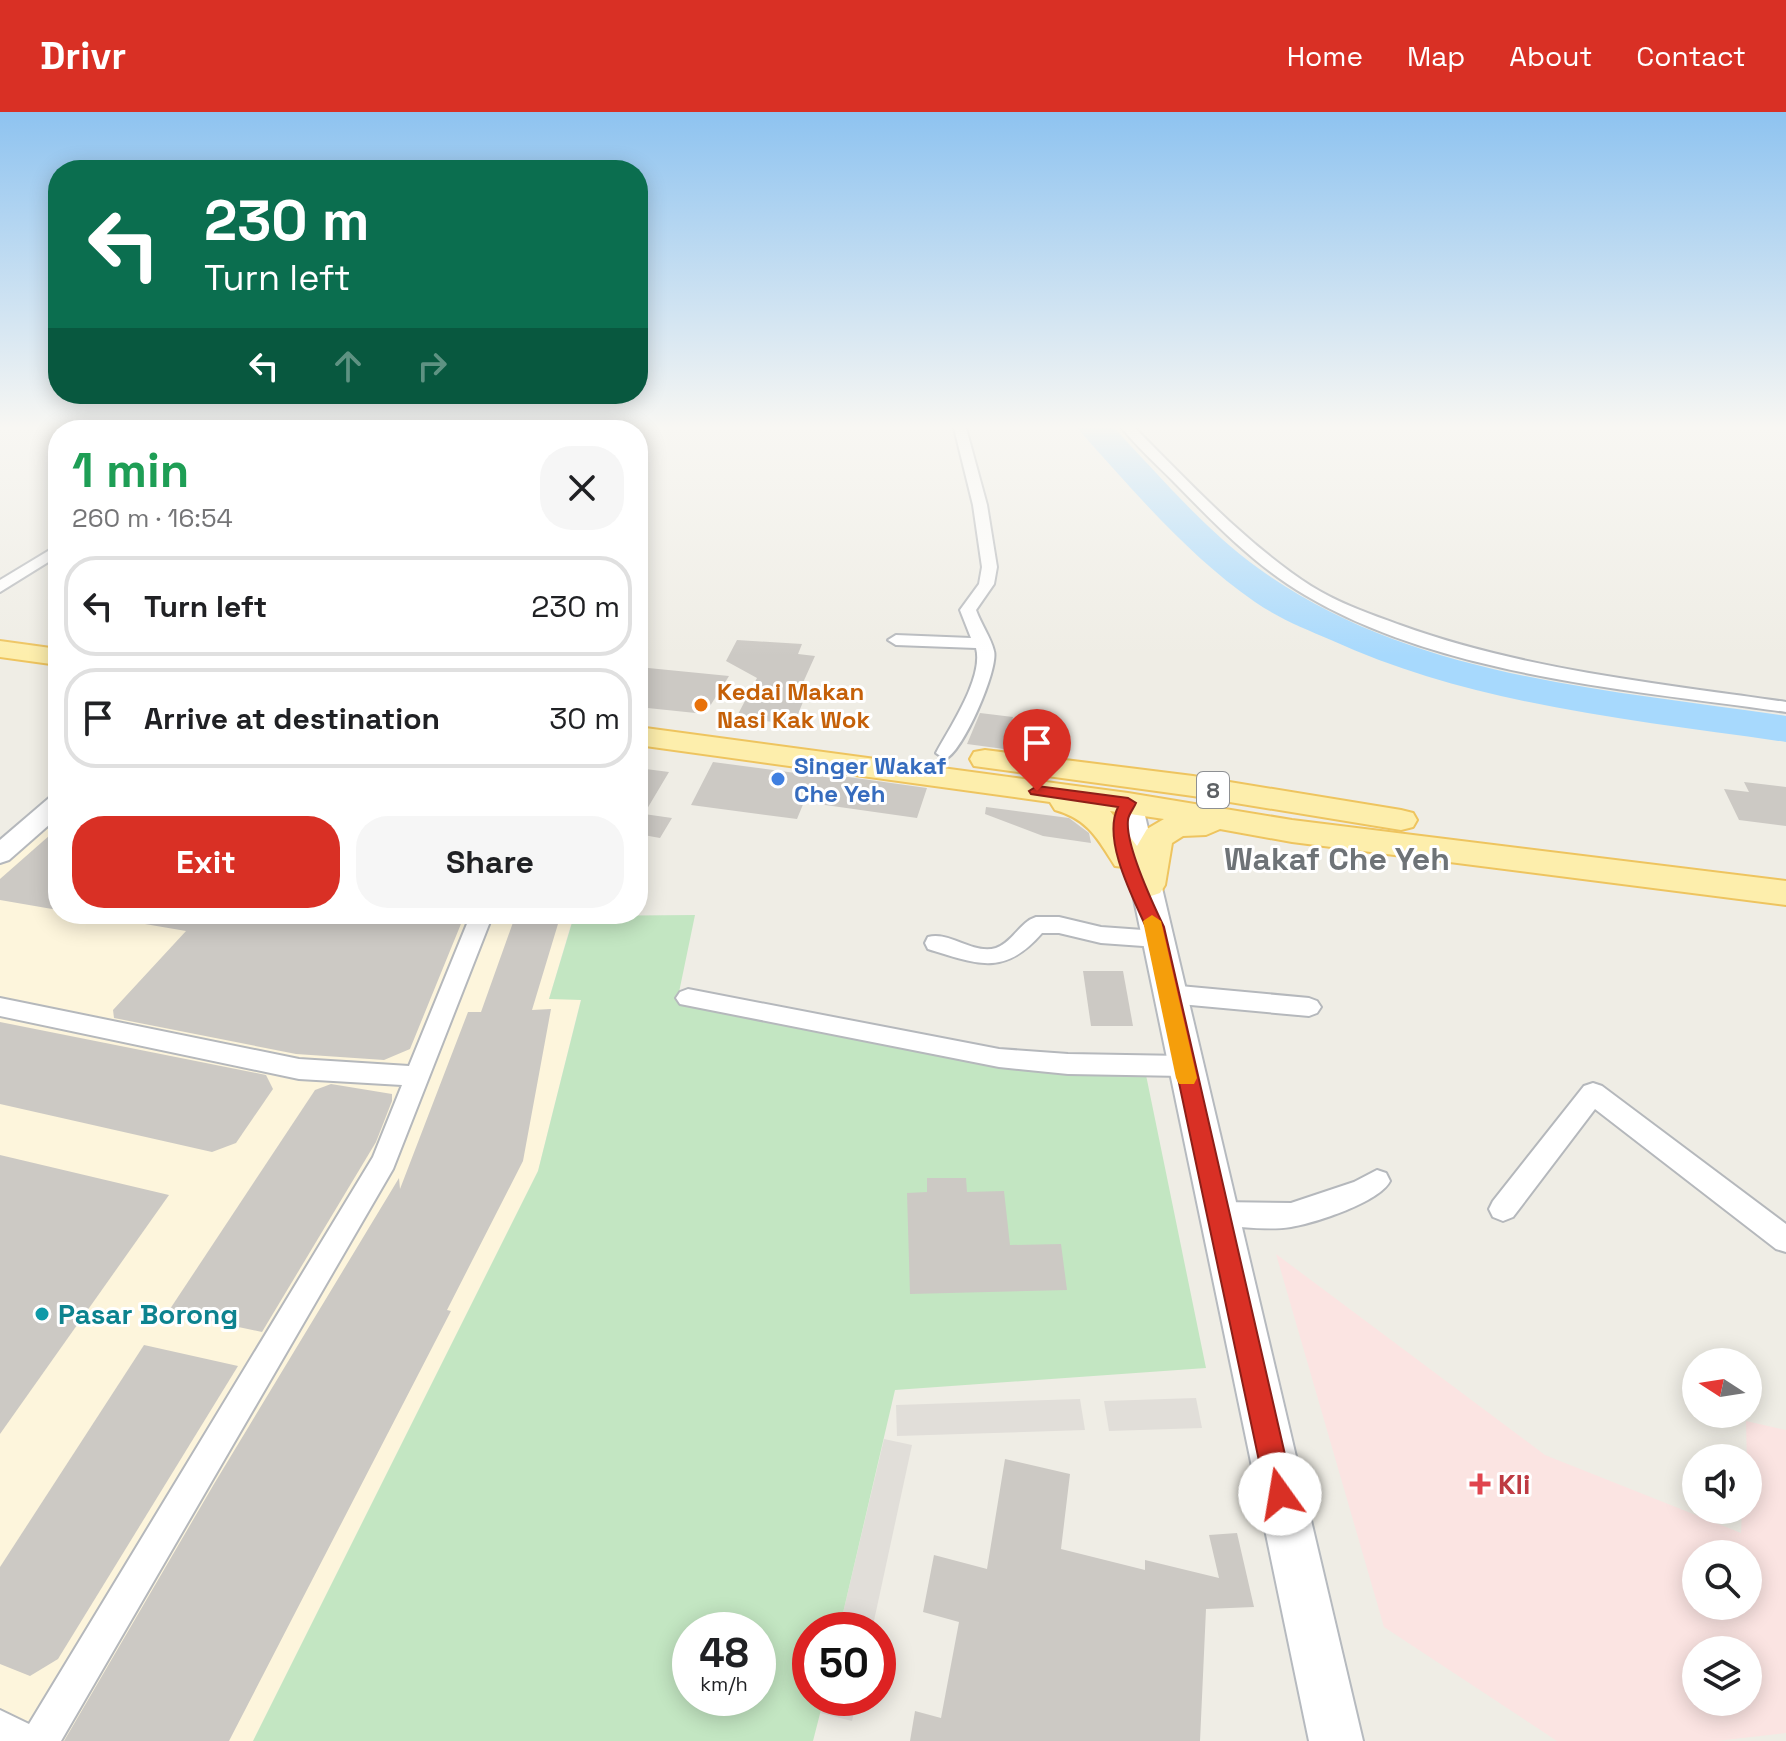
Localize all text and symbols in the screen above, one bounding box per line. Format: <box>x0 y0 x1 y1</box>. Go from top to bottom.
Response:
text: Drivr <box>40 32 126 80</box>
text: Home <box>1287 38 1363 74</box>
text: Map <box>1407 38 1465 74</box>
text: About <box>1509 38 1592 74</box>
text: Contact <box>1636 38 1746 74</box>
text: 230 m <box>204 185 370 256</box>
icon: left <box>72 192 176 296</box>
text: Turn left <box>204 255 351 301</box>
icon: left <box>242 344 286 388</box>
icon: ahead <box>326 344 370 388</box>
icon: right <box>410 344 454 388</box>
text: 1 min <box>72 440 189 501</box>
button: close <box>540 446 624 530</box>
text: 260 m · 16:54 <box>72 501 233 535</box>
icon: left <box>76 584 120 628</box>
text: Turn left <box>144 587 267 626</box>
text: 230 m <box>531 587 620 626</box>
place label: Kedai Makan Nasi Kak Wok <box>717 676 870 735</box>
icon: arrive <box>76 696 120 740</box>
marker: Kedai Makan Nasi Kak Wok <box>692 696 710 714</box>
text: Arrive at destination <box>144 699 440 738</box>
text: 30 m <box>549 699 620 738</box>
pin <box>1003 709 1071 791</box>
icon: arrive <box>1015 721 1059 765</box>
place label: Singer Wakaf Che Yeh <box>794 750 946 809</box>
marker: Singer Wakaf Che Yeh <box>769 770 787 788</box>
road number: 8 <box>1197 772 1229 808</box>
button: Exit <box>72 816 340 908</box>
button: Share <box>356 816 624 908</box>
district label: Wakaf Che Yeh <box>1224 839 1450 879</box>
place label: Pasar Borong <box>58 1296 238 1332</box>
marker: Pasar Borong <box>33 1305 51 1323</box>
north arrow <box>1682 1348 1762 1428</box>
map controls <box>1682 1348 1762 1716</box>
button: sound <box>1682 1444 1762 1524</box>
position arrow <box>1238 1452 1322 1536</box>
place label: Kli <box>1498 1466 1530 1502</box>
marker: Kli <box>1469 1473 1491 1495</box>
button: search <box>1682 1540 1762 1620</box>
speed limit sign: 50 <box>792 1612 896 1716</box>
text: 48 <box>699 1628 749 1679</box>
button: layers <box>1682 1636 1762 1716</box>
text: km/h <box>700 1671 748 1697</box>

